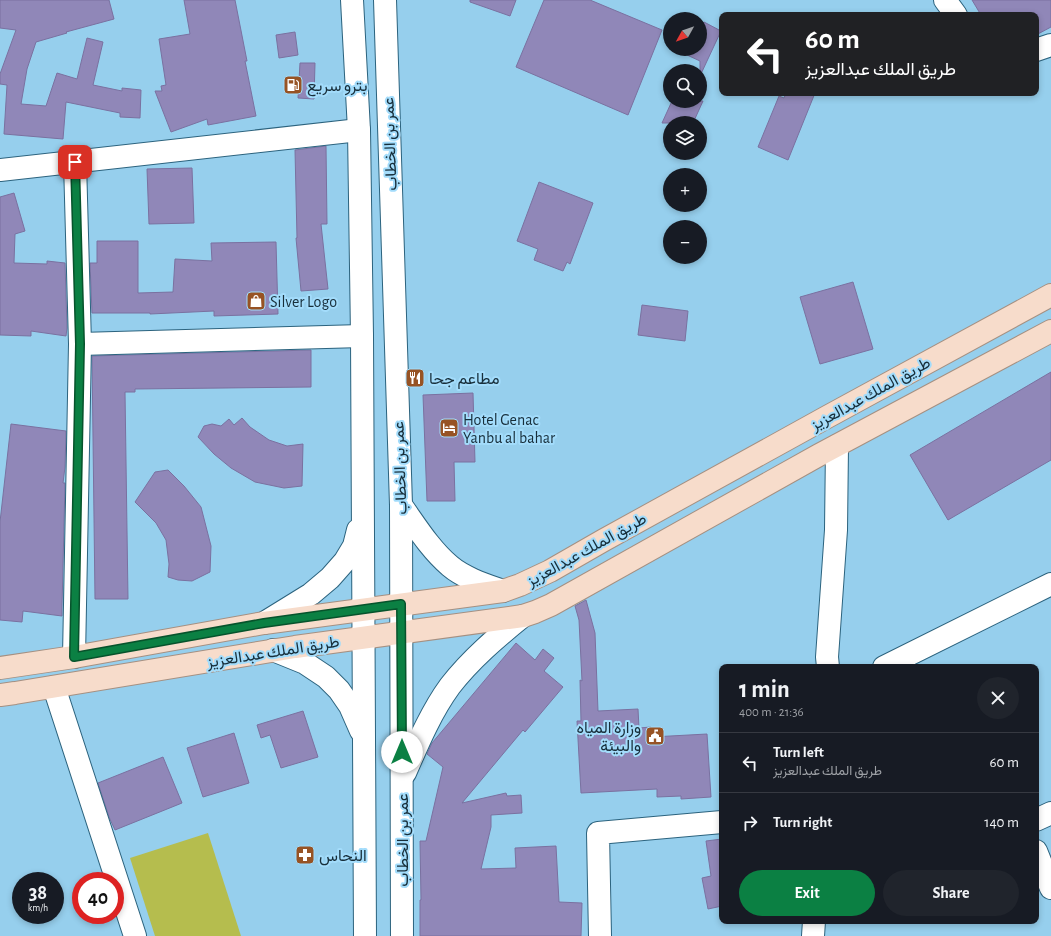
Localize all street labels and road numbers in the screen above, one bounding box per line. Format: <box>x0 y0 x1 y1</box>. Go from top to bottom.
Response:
street label: عمر بن الخطاب <box>380 97 402 191</box>
street label: طريق الملك عبدالعزيز <box>807 354 934 436</box>
street label: عمر بن الخطاب <box>390 421 412 515</box>
street label: طريق الملك عبدالعزيز <box>523 510 650 592</box>
street label: طريق الملك عبدالعزيز <box>205 634 341 673</box>
street label: عمر بن الخطاب <box>395 793 413 887</box>

